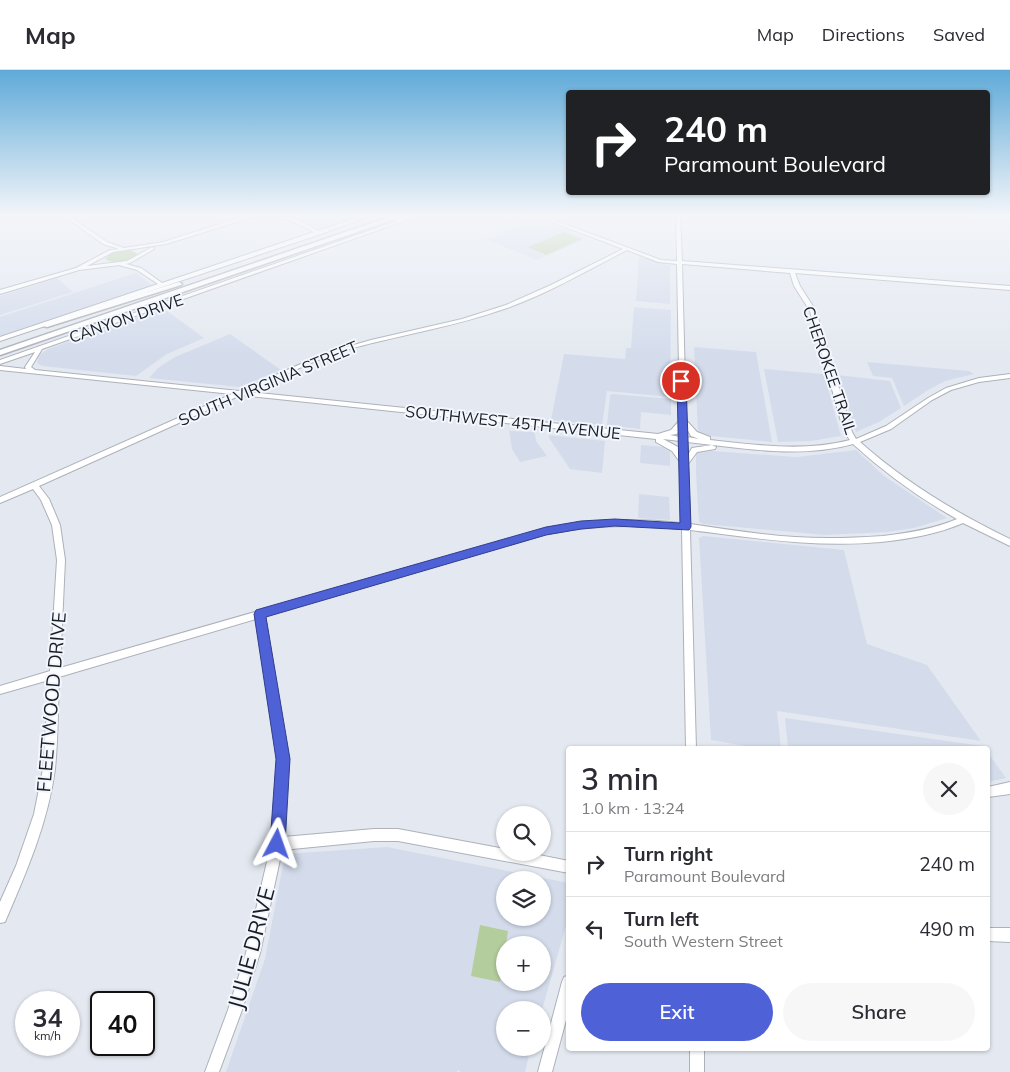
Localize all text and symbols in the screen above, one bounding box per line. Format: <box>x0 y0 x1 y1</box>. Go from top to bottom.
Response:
text: Map <box>25 20 76 50</box>
text: Map <box>757 23 794 46</box>
text: Directions <box>822 23 905 46</box>
text: Saved <box>933 23 985 46</box>
text: 240 m <box>664 107 768 151</box>
icon: right <box>581 110 646 175</box>
text: Paramount Boulevard <box>664 150 886 178</box>
street label: CANYON DRIVE <box>66 289 186 347</box>
street label: CHEROKEE TRAIL <box>799 303 861 437</box>
street label: SOUTH VIRGINIA STREET <box>175 336 361 430</box>
pin <box>660 360 702 402</box>
icon: arrive <box>667 367 695 395</box>
street label: SOUTHWEST 45TH AVENUE <box>404 401 622 443</box>
street label: FLEETWOOD DRIVE <box>31 611 71 793</box>
text: 3 min <box>581 760 659 798</box>
button: close <box>923 763 975 815</box>
text: 1.0 km · 13:24 <box>581 798 684 818</box>
map controls <box>496 806 551 1056</box>
button: search <box>496 806 551 861</box>
position arrow <box>250 817 302 869</box>
text: Turn right <box>624 842 713 866</box>
icon: right <box>581 850 609 878</box>
text: 240 m <box>919 852 975 876</box>
text: Paramount Boulevard <box>624 866 785 886</box>
button: layers <box>496 871 551 926</box>
street label: JULIE DRIVE <box>221 884 281 1012</box>
text: Turn left <box>624 907 699 931</box>
icon: left <box>581 915 609 943</box>
text: 490 m <box>919 917 975 941</box>
text: South Western Street <box>624 931 783 951</box>
button: + <box>496 936 551 991</box>
button: Exit <box>581 983 773 1041</box>
button: Share <box>783 983 975 1041</box>
speed limit sign: 40 <box>90 991 155 1056</box>
button: − <box>496 1001 551 1056</box>
text: 34 <box>32 1002 63 1033</box>
text: km/h <box>34 1028 61 1043</box>

